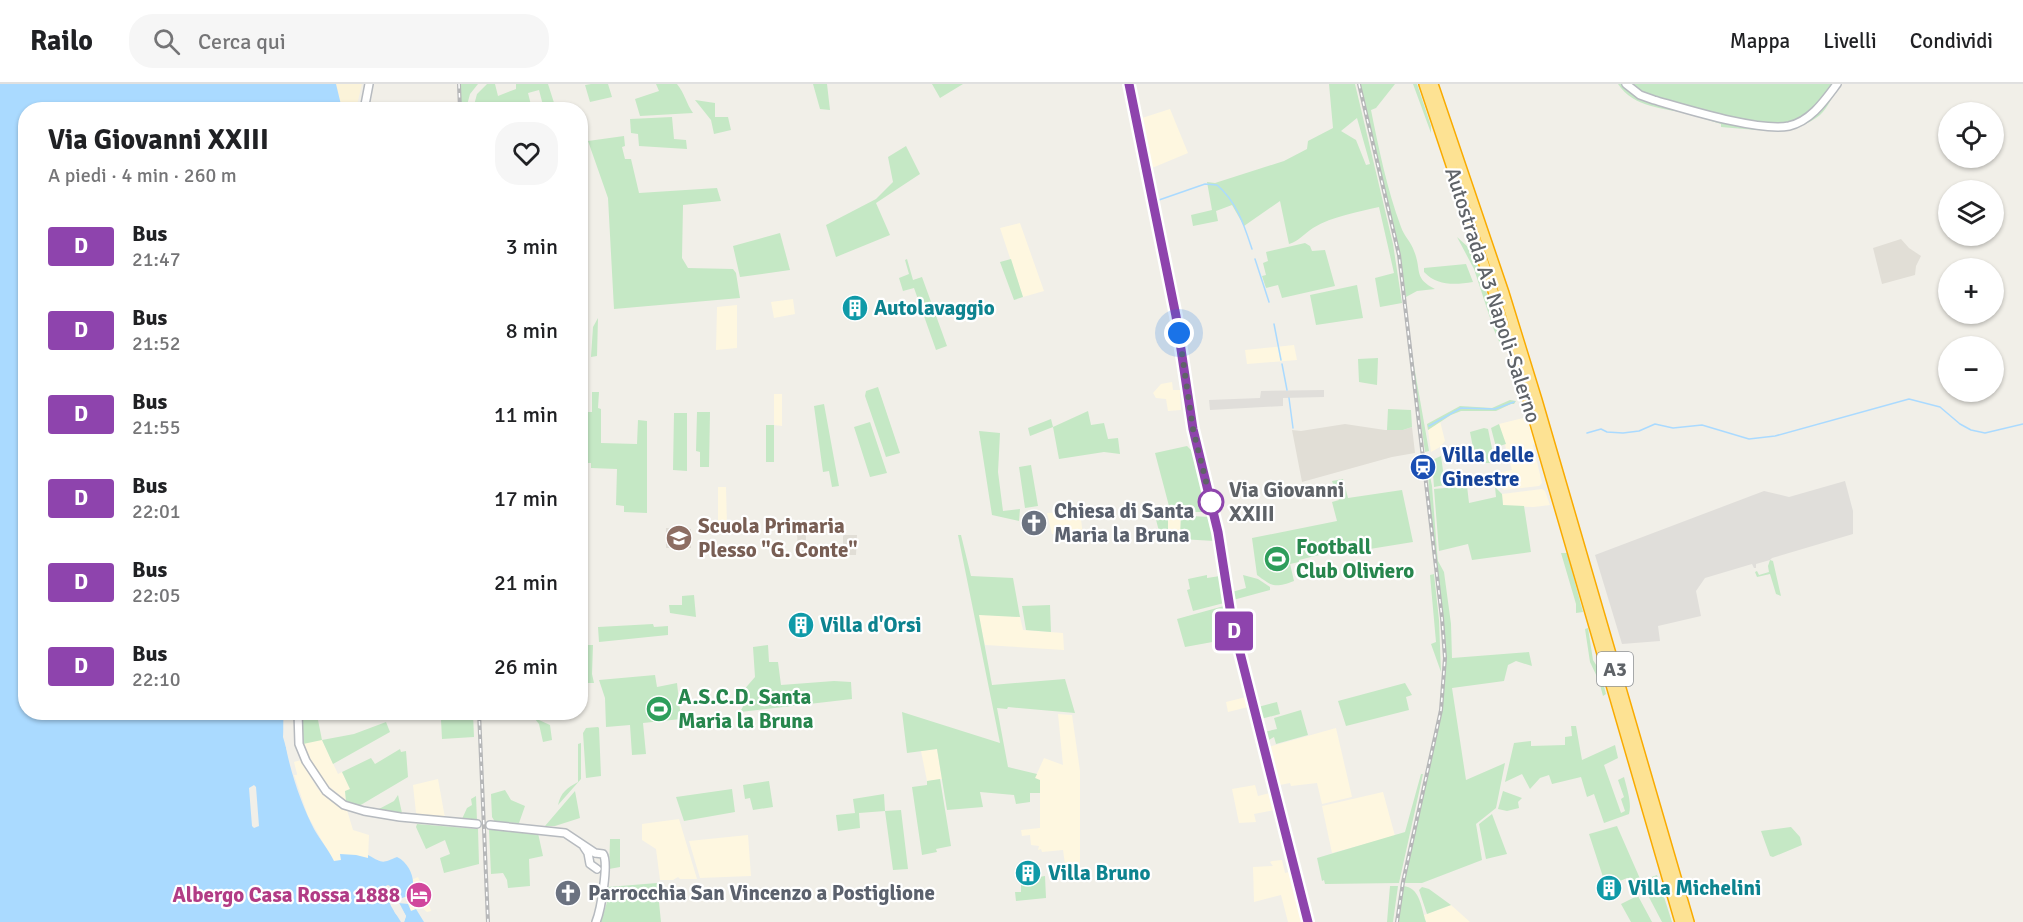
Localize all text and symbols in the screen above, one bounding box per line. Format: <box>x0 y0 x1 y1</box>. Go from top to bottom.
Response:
search box <box>129 14 549 68</box>
text: Railo <box>30 24 93 58</box>
icon: search <box>150 25 183 58</box>
text: Cerca qui <box>198 28 286 55</box>
text: Mappa <box>1730 28 1790 54</box>
text: Livelli <box>1823 28 1877 54</box>
text: Condividi <box>1910 28 1993 54</box>
map controls <box>1938 102 2004 402</box>
button: locate <box>1938 102 2004 168</box>
button: heart <box>495 122 558 185</box>
text: Via Giovanni XXIII <box>48 123 269 157</box>
text: A piedi · 4 min · 260 m <box>48 163 237 188</box>
street label: Autostrada A3 Napoli-Salerno <box>1439 164 1547 426</box>
button: layers <box>1938 180 2004 246</box>
text: Bus <box>132 220 167 247</box>
text: D <box>74 233 88 259</box>
text: 3 min <box>506 233 558 260</box>
text: 21:47 <box>132 247 181 272</box>
button: + <box>1938 258 2004 324</box>
building icon: Autolavaggio <box>840 293 870 323</box>
place label: Autolavaggio <box>874 295 995 321</box>
text: Bus <box>132 304 167 331</box>
text: D <box>74 317 88 343</box>
text: 8 min <box>506 317 558 344</box>
your location <box>1164 318 1194 348</box>
text: 21:52 <box>132 331 181 356</box>
button: − <box>1938 336 2004 402</box>
text: Bus <box>132 388 167 415</box>
text: D <box>74 401 88 427</box>
text: 11 min <box>494 401 558 428</box>
text: 21:55 <box>132 415 181 440</box>
place label: Villa delle Ginestre <box>1442 442 1534 492</box>
station icon: Villa delle Ginestre <box>1408 452 1438 482</box>
text: Bus <box>132 472 167 499</box>
place label: Via Giovanni XXIII <box>1229 477 1344 527</box>
text: D <box>74 485 88 511</box>
text: 17 min <box>494 485 558 512</box>
marker: Via Giovanni XXIII <box>1198 489 1224 515</box>
place label: Chiesa di Santa Maria la Bruna <box>1054 498 1195 548</box>
text: 22:01 <box>132 499 181 524</box>
church icon: Chiesa di Santa Maria la Bruna <box>1019 508 1049 538</box>
place label: Scuola Primaria Plesso "G. Conte" <box>698 513 858 563</box>
school or university icon: Scuola Primaria Plesso "G. Conte" <box>664 523 694 553</box>
place label: Football Club Oliviero <box>1296 534 1414 584</box>
sports icon: Football Club Oliviero <box>1262 544 1292 574</box>
text: Bus <box>132 556 167 583</box>
text: D <box>74 569 88 595</box>
text: 21 min <box>494 569 558 596</box>
text: 22:05 <box>132 583 181 608</box>
building icon: Villa d'Orsi <box>786 610 816 640</box>
place label: Villa d'Orsi <box>820 612 922 638</box>
line badge: D <box>1214 612 1254 650</box>
text: D <box>1227 618 1241 644</box>
text: Bus <box>132 640 167 667</box>
road number: A3 <box>1597 652 1633 686</box>
text: D <box>74 653 88 679</box>
text: 26 min <box>494 653 558 680</box>
text: 22:10 <box>132 667 181 692</box>
place label: A.S.C.D. Santa Maria la Bruna <box>678 684 814 734</box>
sports icon: A.S.C.D. Santa Maria la Bruna <box>644 694 674 724</box>
building icon: Villa Bruno <box>1013 858 1043 888</box>
place label: Villa Bruno <box>1048 860 1151 886</box>
building icon: Villa Michelini <box>1594 873 1624 903</box>
place label: Villa Michelini <box>1628 875 1761 901</box>
church icon: Parrocchia San Vincenzo a Postiglione <box>553 878 583 908</box>
hotel icon: Albergo Casa Rossa 1888 <box>404 880 434 910</box>
place label: Parrocchia San Vincenzo a Postiglione <box>588 880 935 906</box>
place label: Albergo Casa Rossa 1888 <box>172 882 400 908</box>

